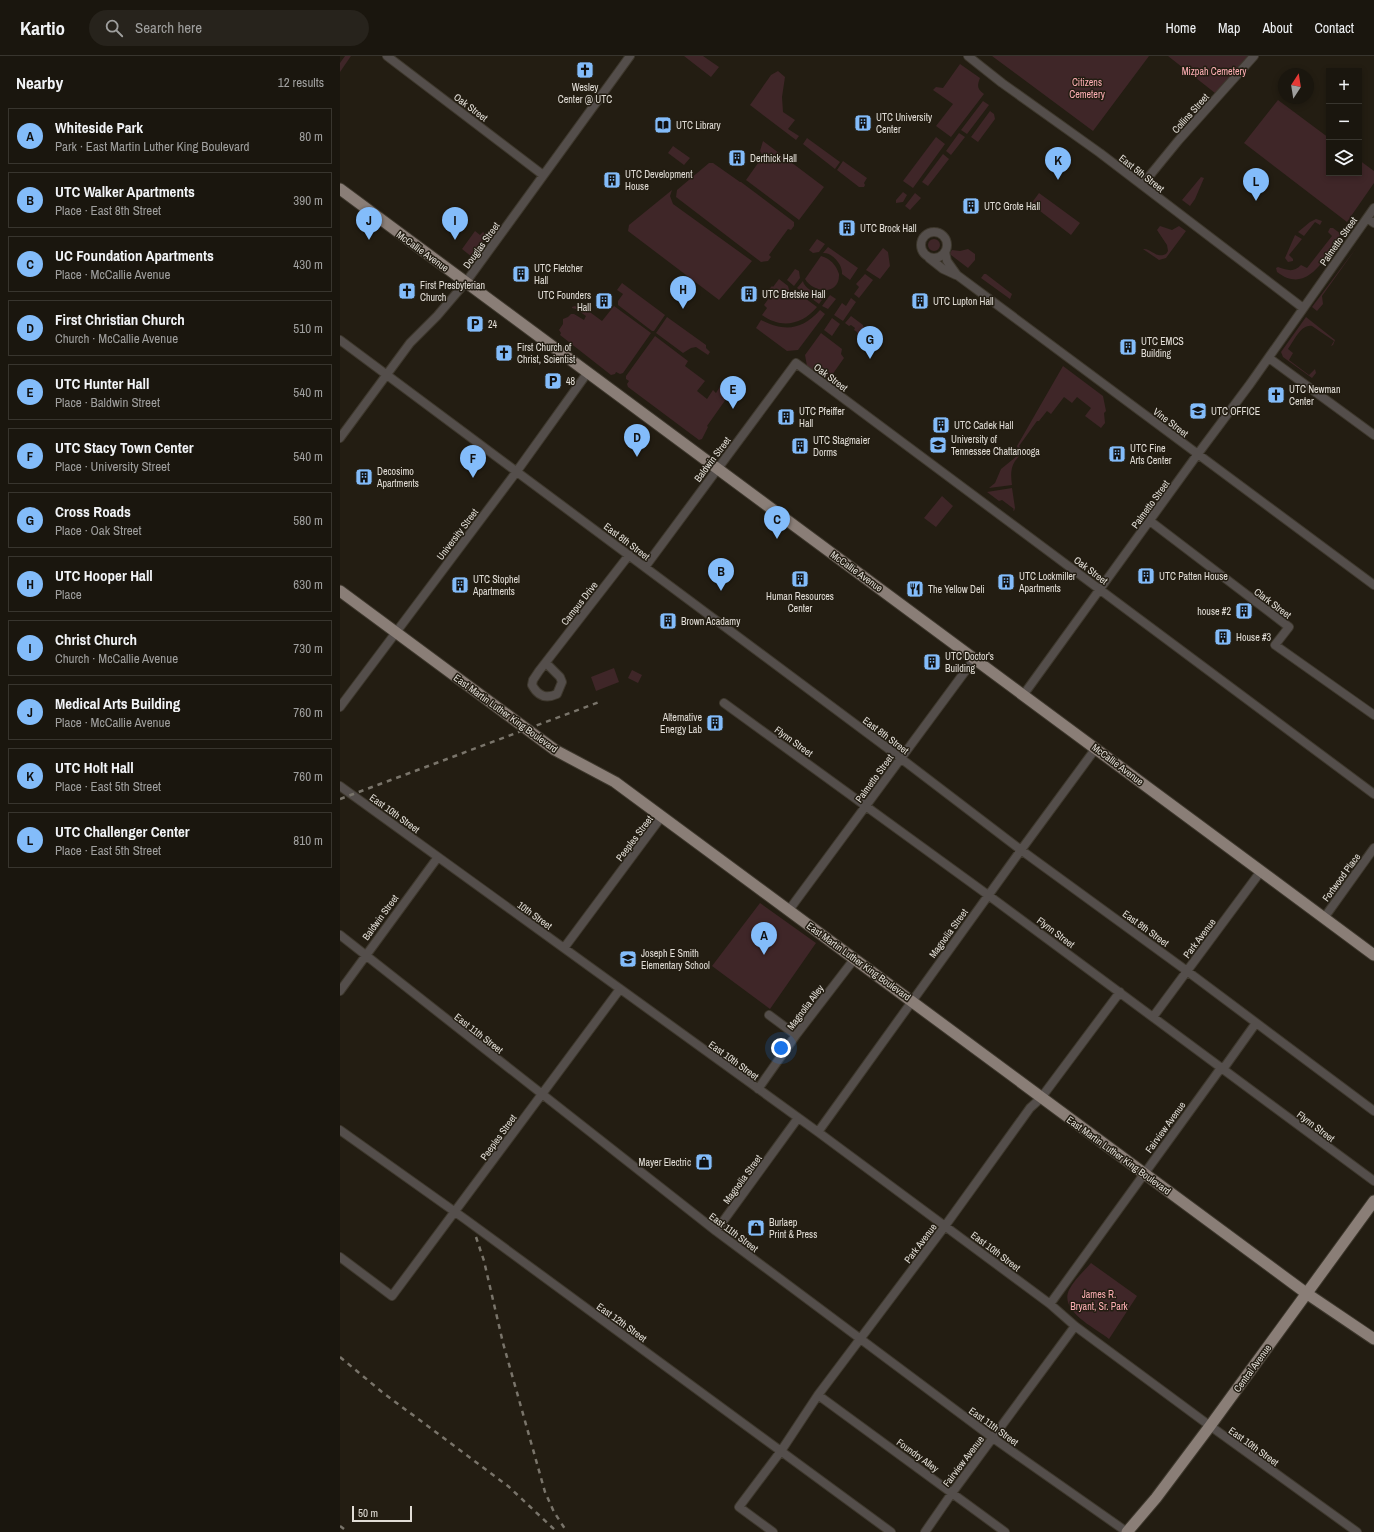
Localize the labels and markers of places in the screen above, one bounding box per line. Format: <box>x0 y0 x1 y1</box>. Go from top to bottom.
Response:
church icon: Wesley Center @ UTC <box>575 60 595 80</box>
place label: Wesley Center @ UTC <box>558 81 612 106</box>
place label: UTC University Center <box>876 111 933 136</box>
building icon: UTC University Center <box>853 113 873 133</box>
library icon: UTC Library <box>653 115 673 135</box>
place label: UTC Library <box>676 119 722 132</box>
pin: K <box>1045 147 1071 180</box>
building icon: Derthick Hall <box>727 148 747 168</box>
place label: Derthick Hall <box>750 152 797 165</box>
place label: UTC Development House <box>625 168 693 193</box>
pin: L <box>1243 168 1269 201</box>
building icon: UTC Development House <box>602 170 622 190</box>
building icon: UTC Grote Hall <box>961 196 981 216</box>
place label: UTC Grote Hall <box>984 200 1040 213</box>
pin: J <box>356 207 382 240</box>
pin: I <box>442 207 468 240</box>
building icon: UTC Brock Hall <box>837 218 857 238</box>
place label: UTC Brock Hall <box>860 222 917 235</box>
place label: UTC Fletcher Hall <box>534 262 583 287</box>
building icon: UTC Fletcher Hall <box>511 264 531 284</box>
pin: H <box>670 276 696 309</box>
place label: First Presbyterian Church <box>420 279 485 304</box>
church icon: First Presbyterian Church <box>397 281 417 301</box>
building icon: UTC Bretske Hall <box>739 284 759 304</box>
place label: UTC Bretske Hall <box>762 288 826 301</box>
place label: UTC Founders Hall <box>538 289 591 314</box>
building icon: UTC Founders Hall <box>594 291 614 311</box>
building icon: UTC Lupton Hall <box>910 291 930 311</box>
place label: UTC Lupton Hall <box>933 295 994 308</box>
parking icon: 24 <box>465 314 485 334</box>
place label: 24 <box>488 318 498 331</box>
pin: G <box>857 326 883 359</box>
place label: UTC EMCS Building <box>1141 335 1184 360</box>
building icon: UTC EMCS Building <box>1118 337 1138 357</box>
place label: First Church of Christ, Scientist <box>517 341 576 366</box>
church icon: First Church of Christ, Scientist <box>494 343 514 363</box>
parking icon: 48 <box>543 371 563 391</box>
place label: 48 <box>566 375 576 388</box>
pin: E <box>720 376 746 409</box>
place label: UTC Newman Center <box>1289 383 1340 408</box>
church icon: UTC Newman Center <box>1266 385 1286 405</box>
school or university icon: UTC OFFICE <box>1188 401 1208 421</box>
place label: UTC Pfeiffer Hall <box>799 405 845 430</box>
place label: UTC OFFICE <box>1211 405 1260 418</box>
building icon: UTC Pfeiffer Hall <box>776 407 796 427</box>
building icon: UTC Cadek Hall <box>931 415 951 435</box>
place label: UTC Cadek Hall <box>954 419 1013 432</box>
pin: D <box>624 424 650 457</box>
place label: University of Tennessee Chattanooga <box>951 433 1040 458</box>
place label: UTC Stagmaier Dorms <box>813 434 870 459</box>
school or university icon: University of Tennessee Chattanooga <box>928 435 948 455</box>
building icon: UTC Stagmaier Dorms <box>790 436 810 456</box>
place label: UTC Fine Arts Center <box>1129 442 1172 467</box>
building icon: UTC Fine Arts Center <box>1107 444 1127 464</box>
pin: F <box>460 445 486 478</box>
place label: Decosimo Apartments <box>376 465 419 490</box>
building icon: Decosimo Apartments <box>354 467 374 487</box>
pin: C <box>764 506 790 539</box>
pin: B <box>708 558 734 591</box>
building icon: UTC Patten House <box>1136 566 1156 586</box>
building icon: Human Resources Center <box>790 569 810 589</box>
place label: UTC Lockmiller Apartments <box>1018 570 1076 595</box>
place label: UTC Patten House <box>1159 570 1228 583</box>
building icon: UTC Lockmiller Apartments <box>996 572 1016 592</box>
place label: UTC Stophel Apartments <box>472 573 520 598</box>
building icon: UTC Stophel Apartments <box>450 575 470 595</box>
restaurant icon: The Yellow Deli <box>905 579 925 599</box>
place label: The Yellow Deli <box>928 583 985 596</box>
place label: Human Resources Center <box>766 590 834 615</box>
building icon: house #2 <box>1234 601 1254 621</box>
place label: house #2 <box>1197 605 1231 618</box>
building icon: Brown Acadamy <box>658 611 678 631</box>
place label: Brown Acadamy <box>681 615 741 628</box>
building icon: House #3 <box>1213 627 1233 647</box>
place label: House #3 <box>1236 631 1272 644</box>
place label: UTC Doctor's Building <box>945 650 994 675</box>
building icon: UTC Doctor's Building <box>922 652 942 672</box>
place label: Alternative Energy Lab <box>660 711 702 736</box>
building icon: Alternative Energy Lab <box>705 713 725 733</box>
pin: A <box>751 922 777 955</box>
place label: Joseph E Smith Elementary School <box>641 947 710 972</box>
school or university icon: Joseph E Smith Elementary School <box>618 949 638 969</box>
shop icon: Mayer Electric <box>694 1152 714 1172</box>
place label: Mayer Electric <box>639 1156 691 1169</box>
place label: Burlaep Print & Press <box>769 1216 817 1241</box>
shop icon: Burlaep Print & Press <box>746 1218 766 1238</box>

